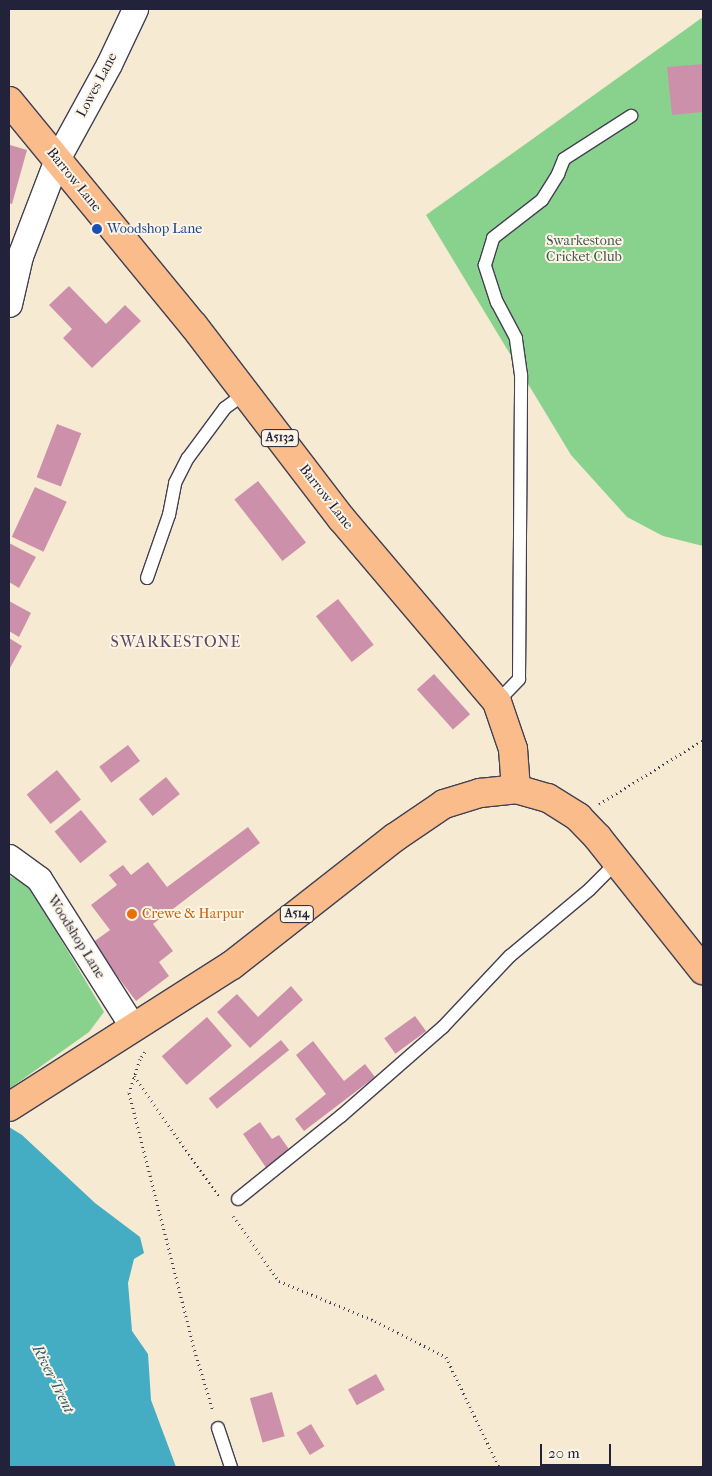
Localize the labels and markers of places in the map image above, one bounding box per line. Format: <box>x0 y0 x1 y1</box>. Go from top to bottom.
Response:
place label: Woodshop Lane <box>107 221 202 237</box>
marker: Woodshop Lane <box>91 223 103 235</box>
place label: Crewe & Harpur <box>142 906 244 922</box>
marker: Crewe & Harpur <box>126 908 138 920</box>

